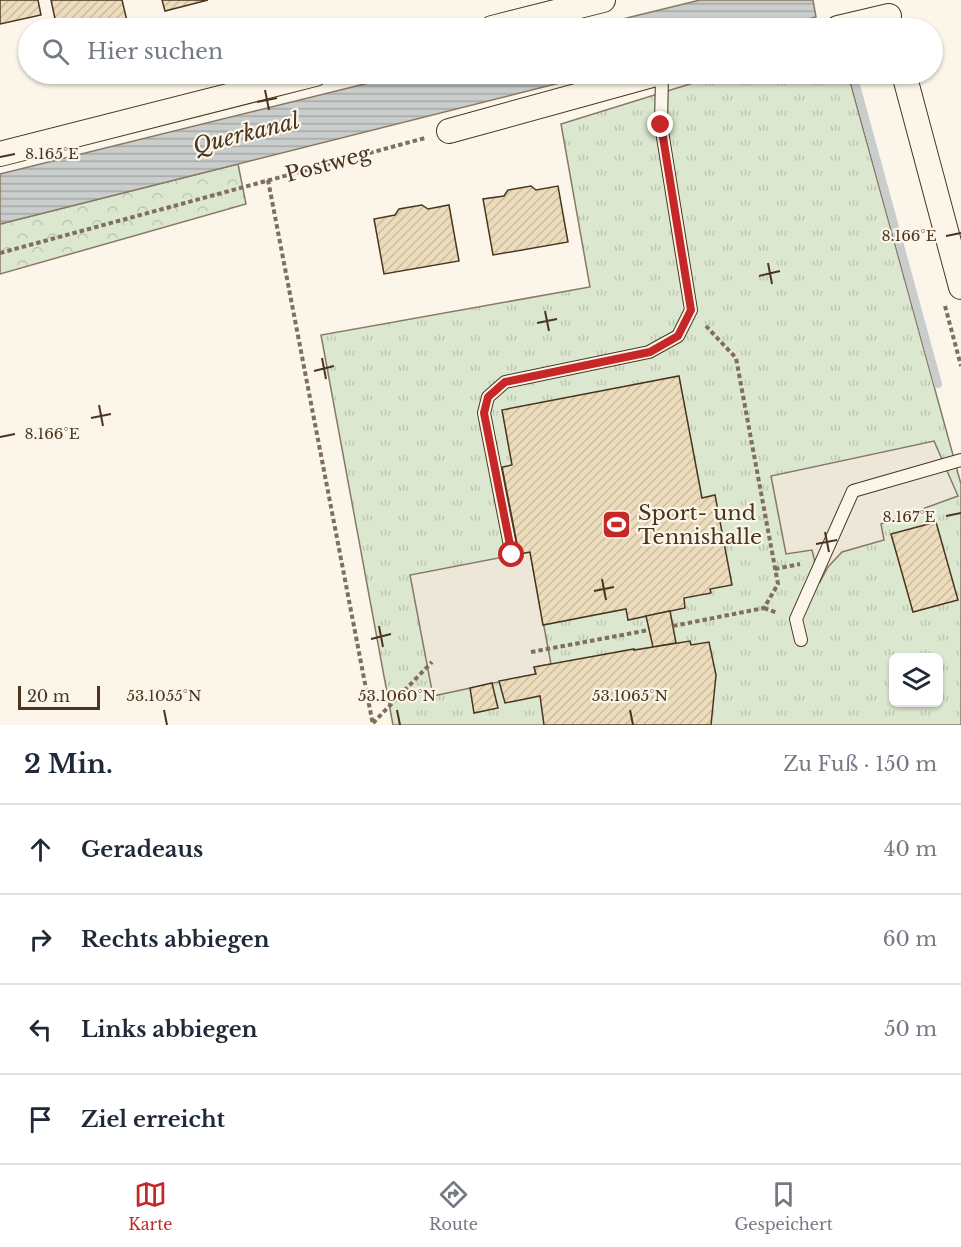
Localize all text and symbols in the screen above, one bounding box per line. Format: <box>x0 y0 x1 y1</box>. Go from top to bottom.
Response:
search box <box>18 18 943 84</box>
icon: search <box>39 35 72 68</box>
text: Hier suchen <box>87 38 223 65</box>
water label: Querkanal <box>190 107 302 160</box>
route end <box>647 111 673 137</box>
street label: Postweg <box>283 140 374 188</box>
text: 8.165°E <box>25 144 79 163</box>
text: 8.166°E <box>881 226 937 245</box>
text: 8.166°E <box>24 424 80 443</box>
place label: Sport- und Tennishalle <box>638 500 762 550</box>
text: 8.167°E <box>882 507 936 526</box>
sports icon: Sport- und Tennishalle <box>601 509 633 541</box>
route start <box>498 541 524 567</box>
map controls <box>889 653 943 707</box>
button: layers <box>889 653 943 707</box>
scale bar <box>18 683 100 710</box>
text: 20 m <box>27 686 70 706</box>
text: 53.1055°N <box>127 686 201 705</box>
text: 53.1060°N <box>358 686 436 705</box>
text: 53.1065°N <box>592 686 668 705</box>
text: 2 Min. <box>24 748 113 780</box>
text: Zu Fuß · 150 m <box>783 752 937 776</box>
icon: ahead <box>24 833 57 866</box>
text: Geradeaus <box>81 836 203 863</box>
text: 40 m <box>884 837 937 861</box>
icon: right <box>24 923 57 956</box>
text: Rechts abbiegen <box>81 926 270 953</box>
text: 60 m <box>883 927 937 951</box>
icon: left <box>24 1013 57 1046</box>
text: Links abbiegen <box>81 1016 258 1043</box>
text: 50 m <box>884 1017 937 1041</box>
icon: arrive <box>24 1103 57 1136</box>
text: Ziel erreicht <box>81 1106 225 1133</box>
tab: Karte <box>128 1178 172 1234</box>
tab: Route <box>429 1178 478 1234</box>
tab: Gespeichert <box>734 1178 833 1234</box>

